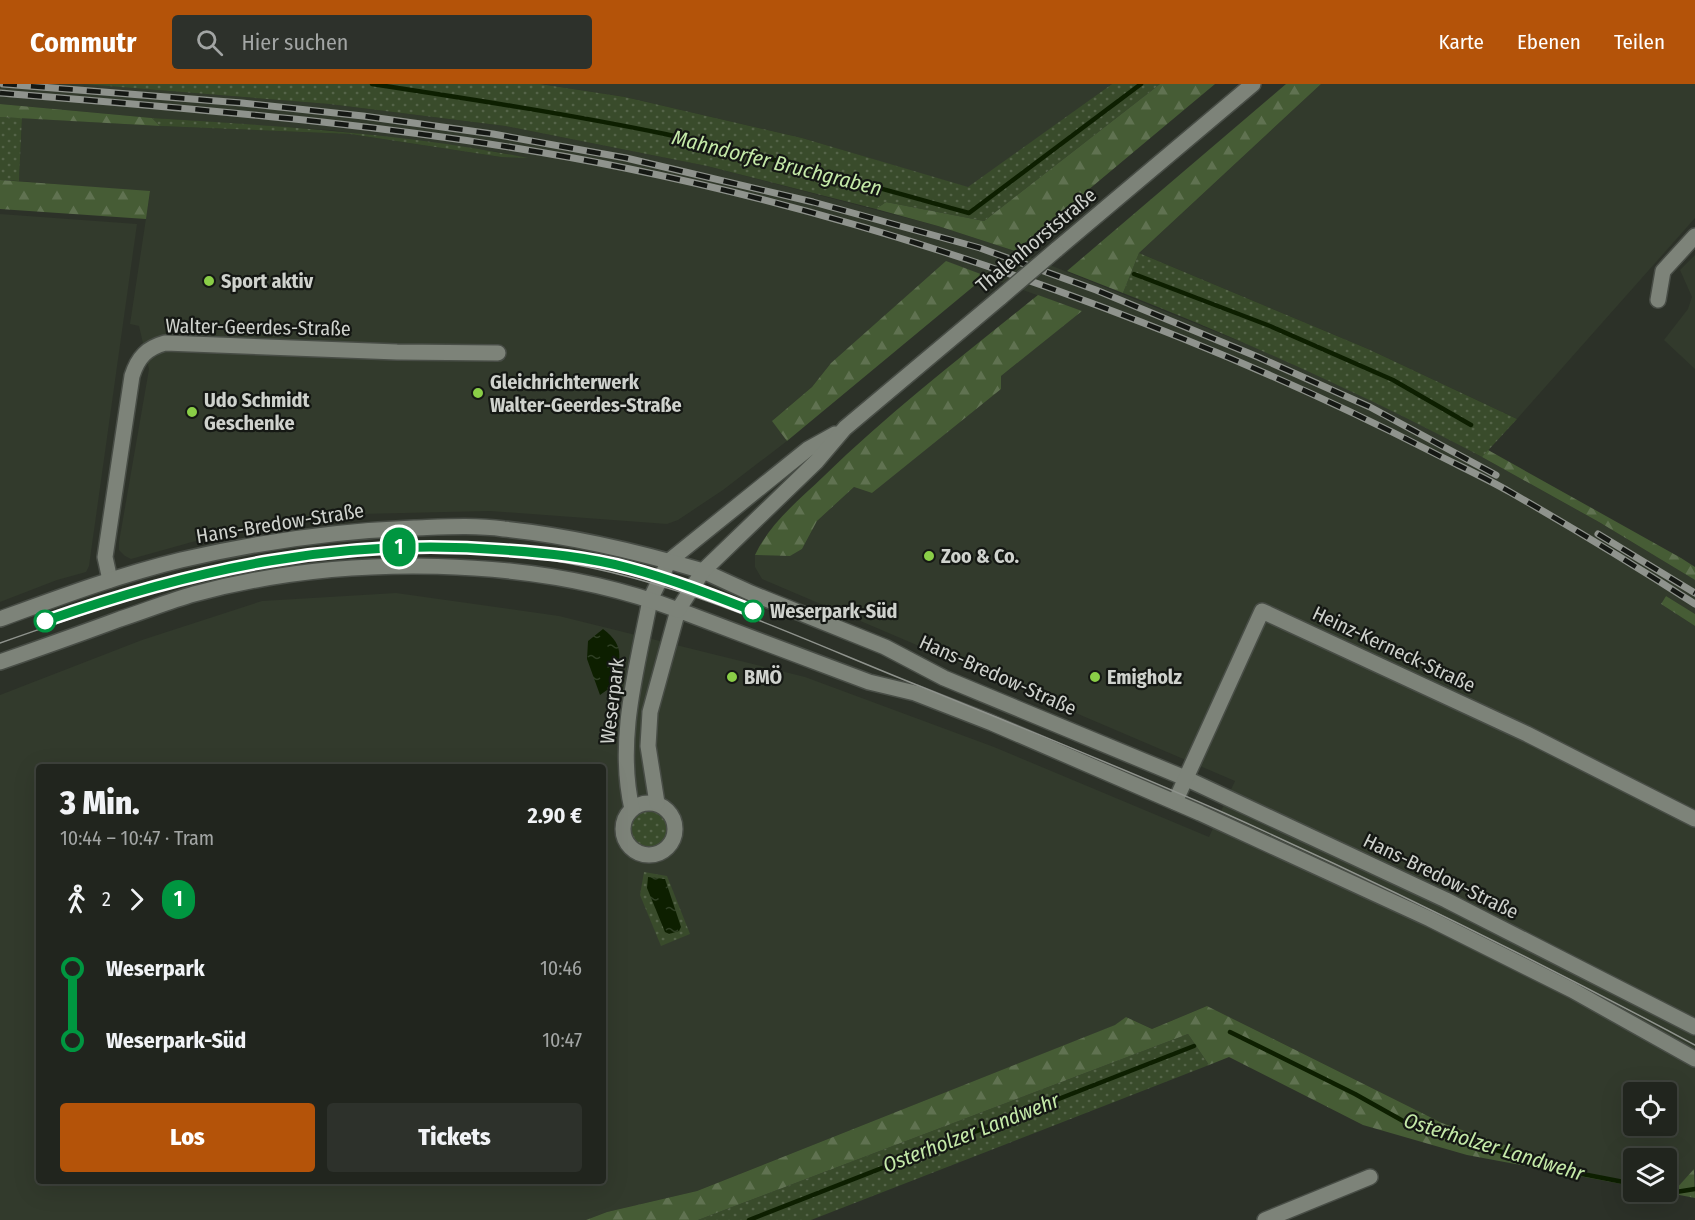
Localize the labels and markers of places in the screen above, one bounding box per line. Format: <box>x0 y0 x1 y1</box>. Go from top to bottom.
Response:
place label: Sport aktiv <box>221 269 314 293</box>
marker: Sport aktiv <box>202 274 216 288</box>
place label: Gleichrichterwerk Walter-Geerdes-Straße <box>490 370 682 417</box>
marker: Gleichrichterwerk Walter-Geerdes-Straße <box>471 386 485 400</box>
place label: Udo Schmidt Geschenke <box>204 388 310 435</box>
marker: Udo Schmidt Geschenke <box>185 405 199 419</box>
place label: Zoo & Co. <box>941 544 1020 568</box>
marker: Zoo & Co. <box>922 549 936 563</box>
place label: Weserpark-Süd <box>770 599 897 623</box>
marker: Weserpark-Süd <box>742 600 764 622</box>
unlabelled marker <box>34 610 56 632</box>
place label: BMÖ <box>744 665 782 689</box>
place label: Emigholz <box>1107 665 1182 689</box>
marker: BMÖ <box>725 670 739 684</box>
marker: Emigholz <box>1088 670 1102 684</box>

